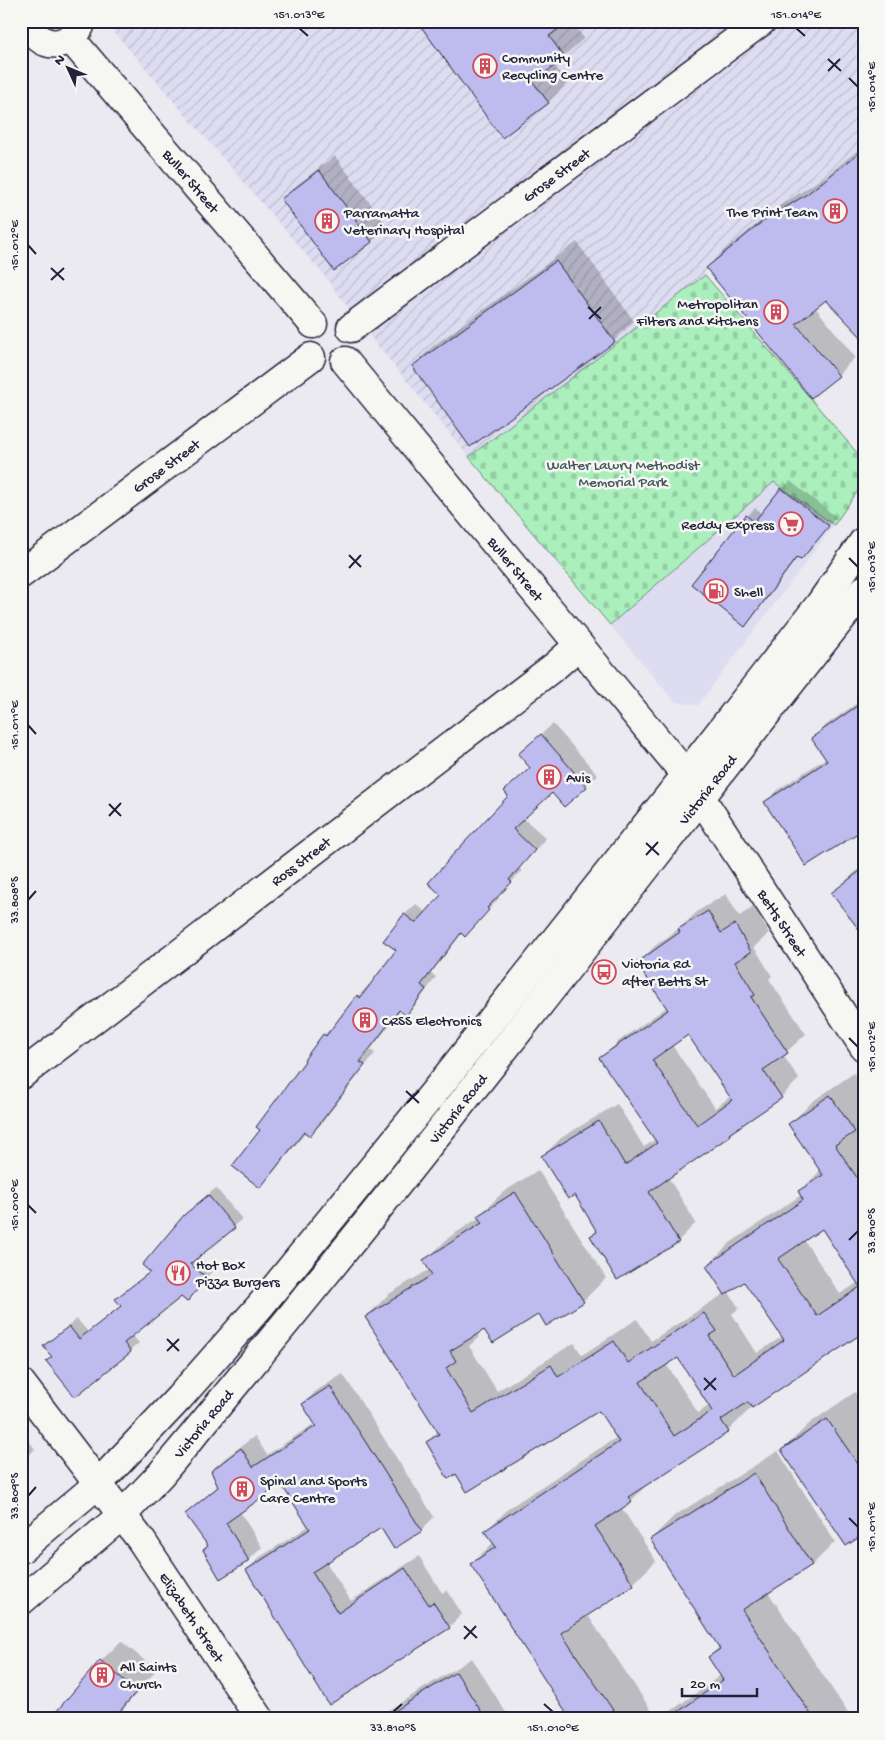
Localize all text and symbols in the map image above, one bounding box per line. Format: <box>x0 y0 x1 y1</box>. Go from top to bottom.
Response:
text: 151.013°E <box>273 9 325 23</box>
text: 151.014°E <box>770 9 822 23</box>
north arrow <box>42 42 92 92</box>
place label: Community Recycling Centre <box>502 50 603 85</box>
text: N <box>51 52 70 70</box>
building icon: Community Recycling Centre <box>472 53 498 79</box>
text: 151.014°E <box>866 61 880 113</box>
street label: Grose Street <box>520 144 596 207</box>
street label: Buller Street <box>157 146 223 219</box>
building icon: The Print Team <box>822 198 848 224</box>
place label: The Print Team <box>726 204 818 222</box>
place label: Parramatta Veterinary Hospital <box>343 205 464 240</box>
building icon: Parramatta Veterinary Hospital <box>314 208 340 234</box>
text: 151.012°E <box>9 219 23 271</box>
place label: Metropolitan Filters and Kitchens <box>636 296 758 331</box>
building icon: Metropolitan Filters and Kitchens <box>763 299 789 325</box>
street label: Grose Street <box>130 435 206 498</box>
park label: Walter Lawry Methodist Memorial Park <box>547 457 701 492</box>
supermarket icon: Reddy Express <box>778 511 804 537</box>
place label: Reddy Express <box>681 517 774 535</box>
street label: Buller Street <box>482 533 547 607</box>
text: 151.013°E <box>866 541 880 593</box>
fuel station icon: Shell <box>703 578 729 604</box>
place label: Shell <box>734 584 763 602</box>
text: 151.011°E <box>9 700 23 751</box>
street label: Victoria Road <box>675 751 742 830</box>
building icon: Avis <box>536 764 562 790</box>
place label: Avis <box>566 770 591 788</box>
street label: Ross Street <box>268 833 337 891</box>
text: 33.808°S <box>9 876 23 925</box>
street label: Betts Street <box>752 886 811 962</box>
place label: Victoria Rd after Betts St <box>621 956 709 991</box>
bus stop icon: Victoria Rd after Betts St <box>591 959 617 985</box>
building icon: CRSS Electronics <box>352 1007 378 1033</box>
place label: CRSS Electronics <box>382 1013 482 1031</box>
text: 151.012°E <box>866 1021 880 1073</box>
street label: Victoria Road <box>425 1070 493 1149</box>
text: 151.010°E <box>9 1179 23 1232</box>
text: 33.810°S <box>866 1208 880 1255</box>
place label: Hot Box Pizza Burgers <box>195 1257 280 1292</box>
restaurant icon: Hot Box Pizza Burgers <box>165 1260 191 1286</box>
street label: Victoria Road <box>170 1386 239 1463</box>
text: 33.809°S <box>9 1472 23 1520</box>
place label: Spinal and Sports Care Centre <box>260 1473 367 1508</box>
building icon: Spinal and Sports Care Centre <box>229 1476 255 1502</box>
text: 151.011°E <box>866 1502 880 1553</box>
street label: Elizabeth Street <box>154 1570 228 1668</box>
place label: All Saints Church <box>120 1659 177 1694</box>
building icon: All Saints Church <box>89 1662 115 1688</box>
scale bar <box>682 1665 758 1697</box>
text: 20 m <box>690 1676 720 1694</box>
text: 33.810°S <box>369 1722 416 1736</box>
text: 151.010°E <box>526 1722 579 1736</box>

